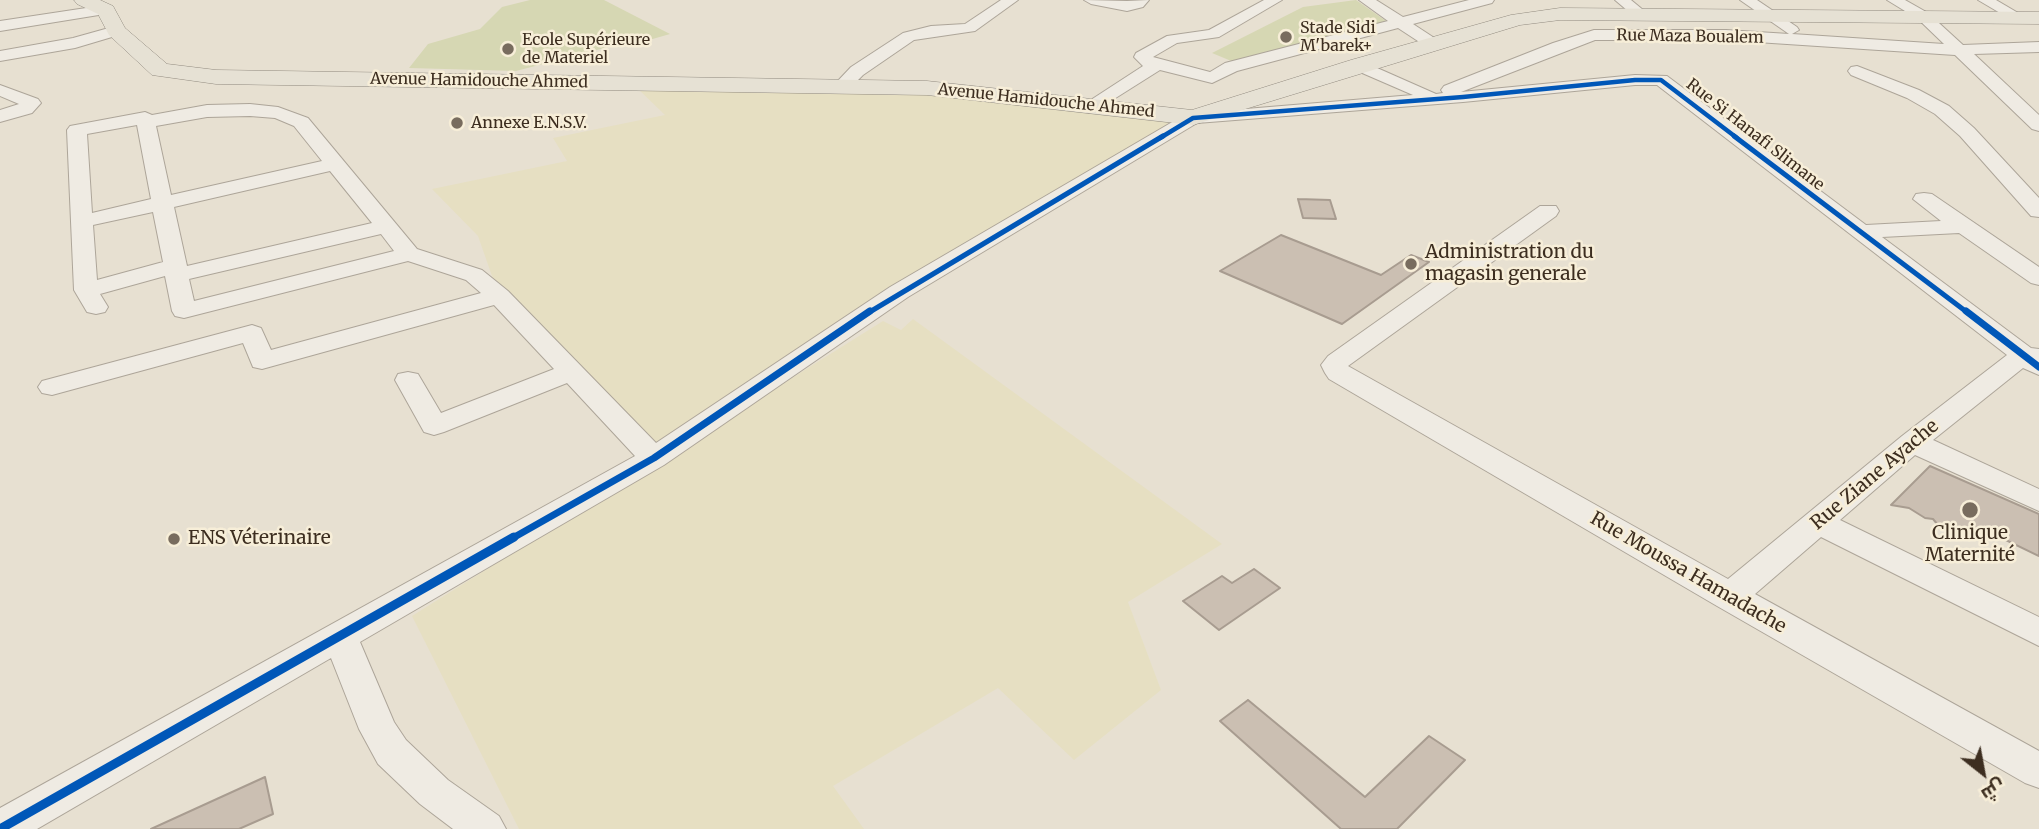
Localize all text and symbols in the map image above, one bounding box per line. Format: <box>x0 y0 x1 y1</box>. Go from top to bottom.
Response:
place label: Stade Sidi M'barek+ <box>1300 18 1376 56</box>
street label: Rue Maza Boualem <box>1616 26 1764 48</box>
marker: Stade Sidi M'barek+ <box>1278 29 1294 45</box>
place label: Ecole Supérieure de Materiel <box>522 30 650 68</box>
marker: Ecole Supérieure de Materiel <box>500 41 516 57</box>
street label: Avenue Hamidouche Ahmed <box>370 70 588 92</box>
street label: Rue Si Hanafi Slimane <box>1682 75 1828 195</box>
street label: Avenue Hamidouche Ahmed <box>937 80 1155 122</box>
place label: Annexe E.N.S.V. <box>471 113 587 133</box>
marker: Annexe E.N.S.V. <box>449 115 465 131</box>
place label: Administration du magasin generale <box>1425 242 1594 286</box>
marker: Administration du magasin generale <box>1403 256 1419 272</box>
street label: Rue Ziane Ayache <box>1806 415 1944 535</box>
marker: Clinique Maternité <box>1960 500 1980 520</box>
street label: Rue Moussa Hamadache <box>1586 507 1790 639</box>
place label: Clinique Maternité <box>1925 523 2015 567</box>
place label: ENS Véterinaire <box>188 528 331 550</box>
marker: ENS Véterinaire <box>166 531 182 547</box>
north arrow <box>1948 738 2018 808</box>
text: ش <box>1977 774 2010 808</box>

